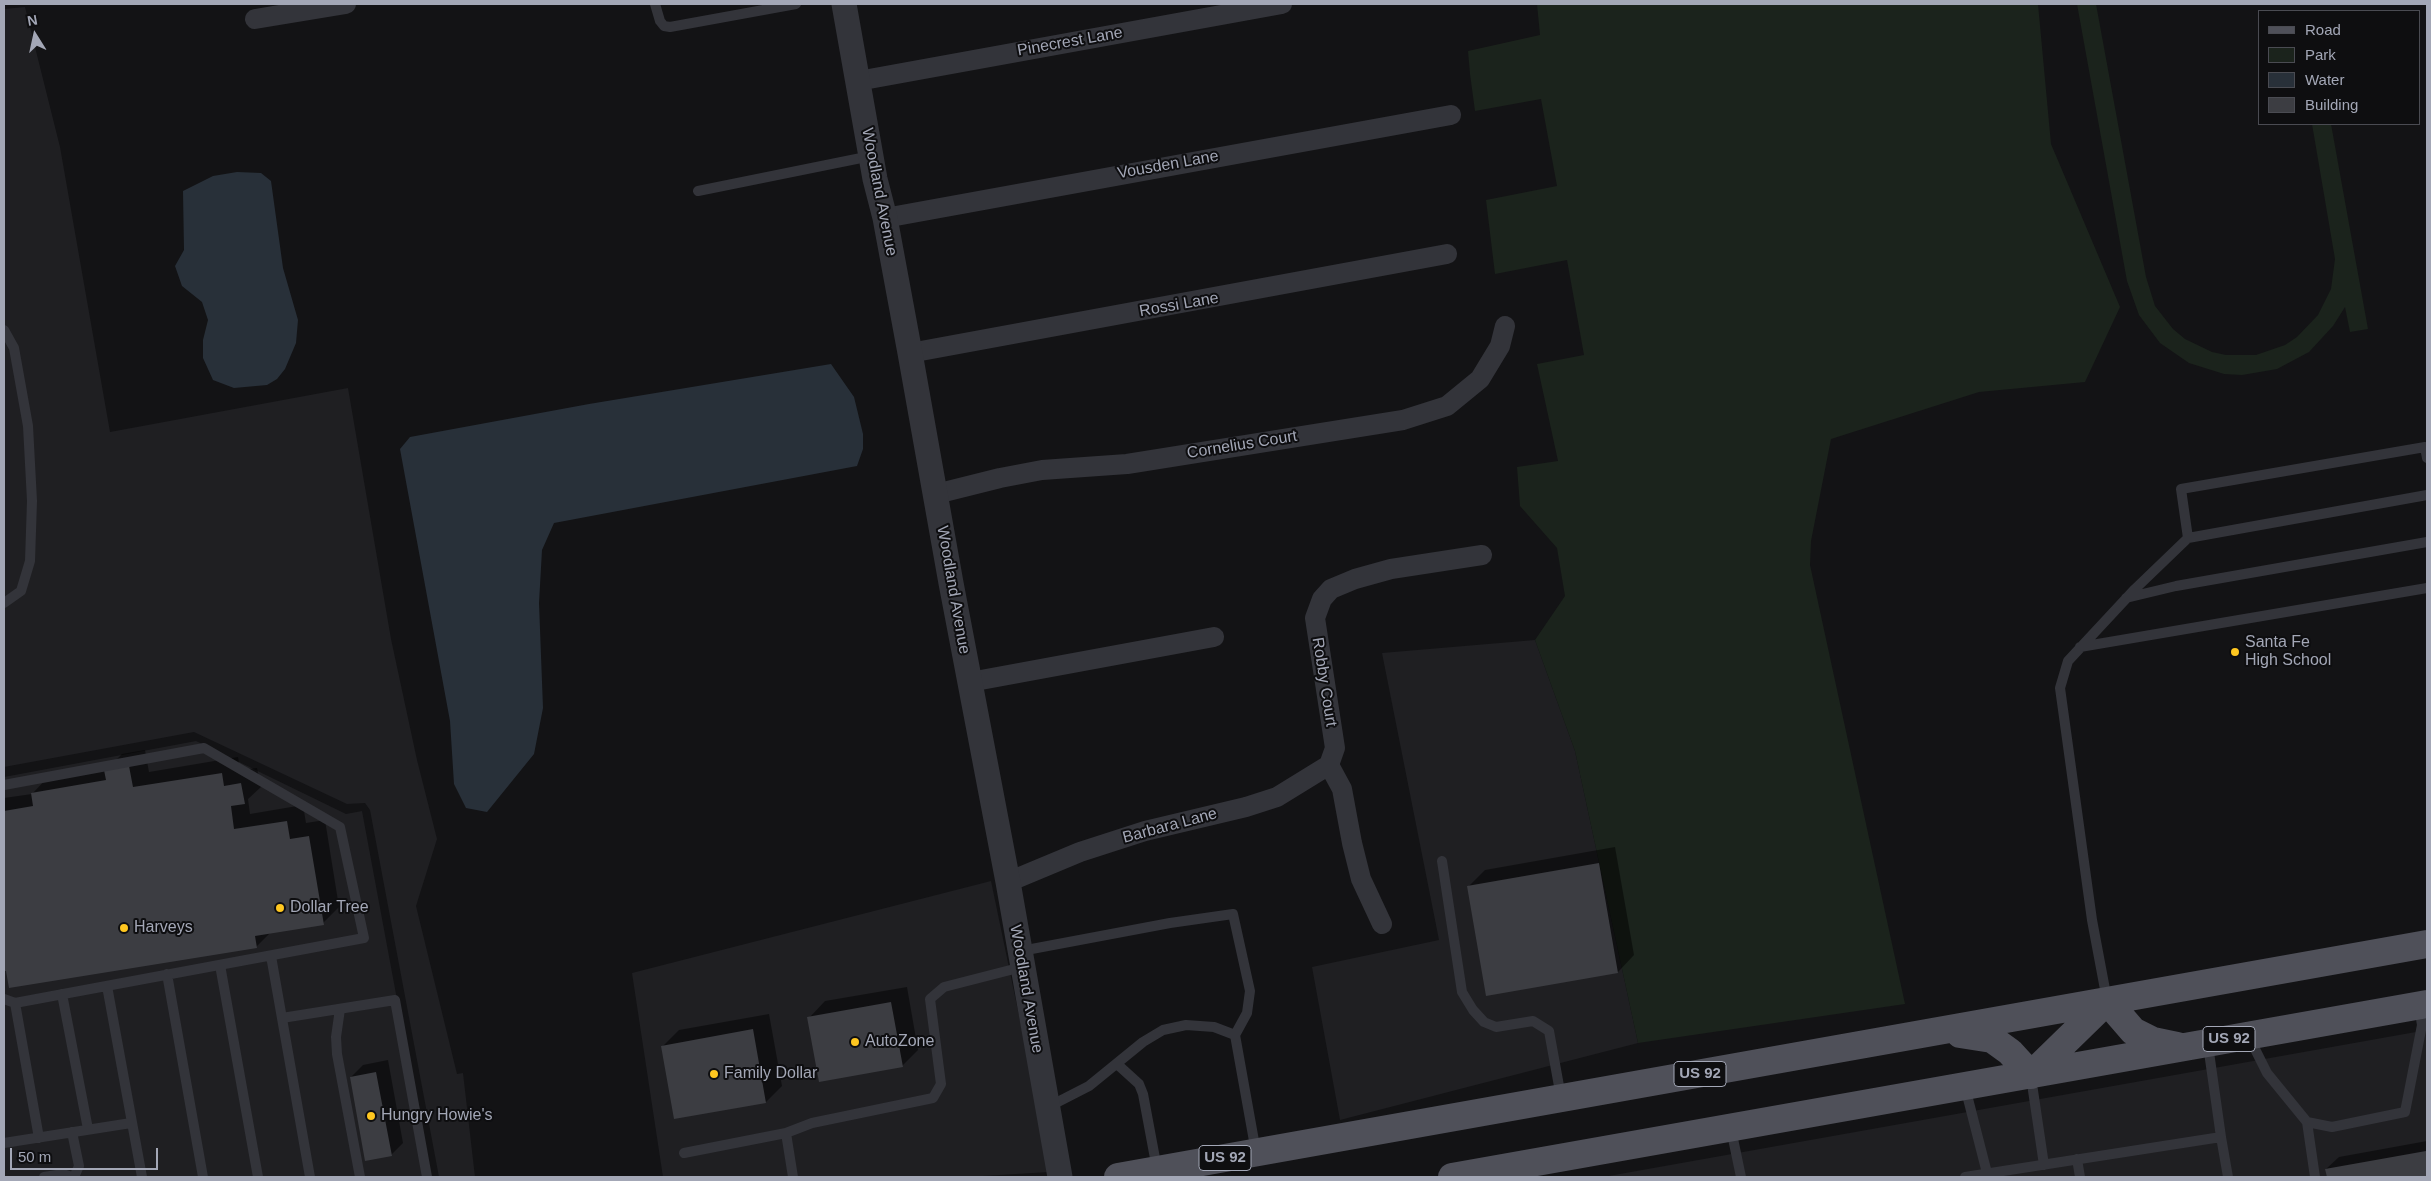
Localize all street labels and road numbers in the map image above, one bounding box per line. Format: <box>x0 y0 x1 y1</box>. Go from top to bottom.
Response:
street label: Pinecrest Lane <box>1016 23 1124 61</box>
street label: Woodland Avenue <box>857 126 901 258</box>
street label: Vousden Lane <box>1116 147 1220 183</box>
street label: Rossi Lane <box>1138 289 1220 321</box>
street label: Cornelius Court <box>1186 427 1298 463</box>
street label: Woodland Avenue <box>932 524 974 656</box>
street label: Robby Court <box>1307 636 1341 728</box>
street label: Barbara Lane <box>1121 804 1219 848</box>
street label: Woodland Avenue <box>1005 923 1047 1055</box>
road number: US 92 <box>2203 1026 2255 1052</box>
road number: US 92 <box>1674 1062 1726 1086</box>
road number: US 92 <box>1199 1146 1251 1170</box>

